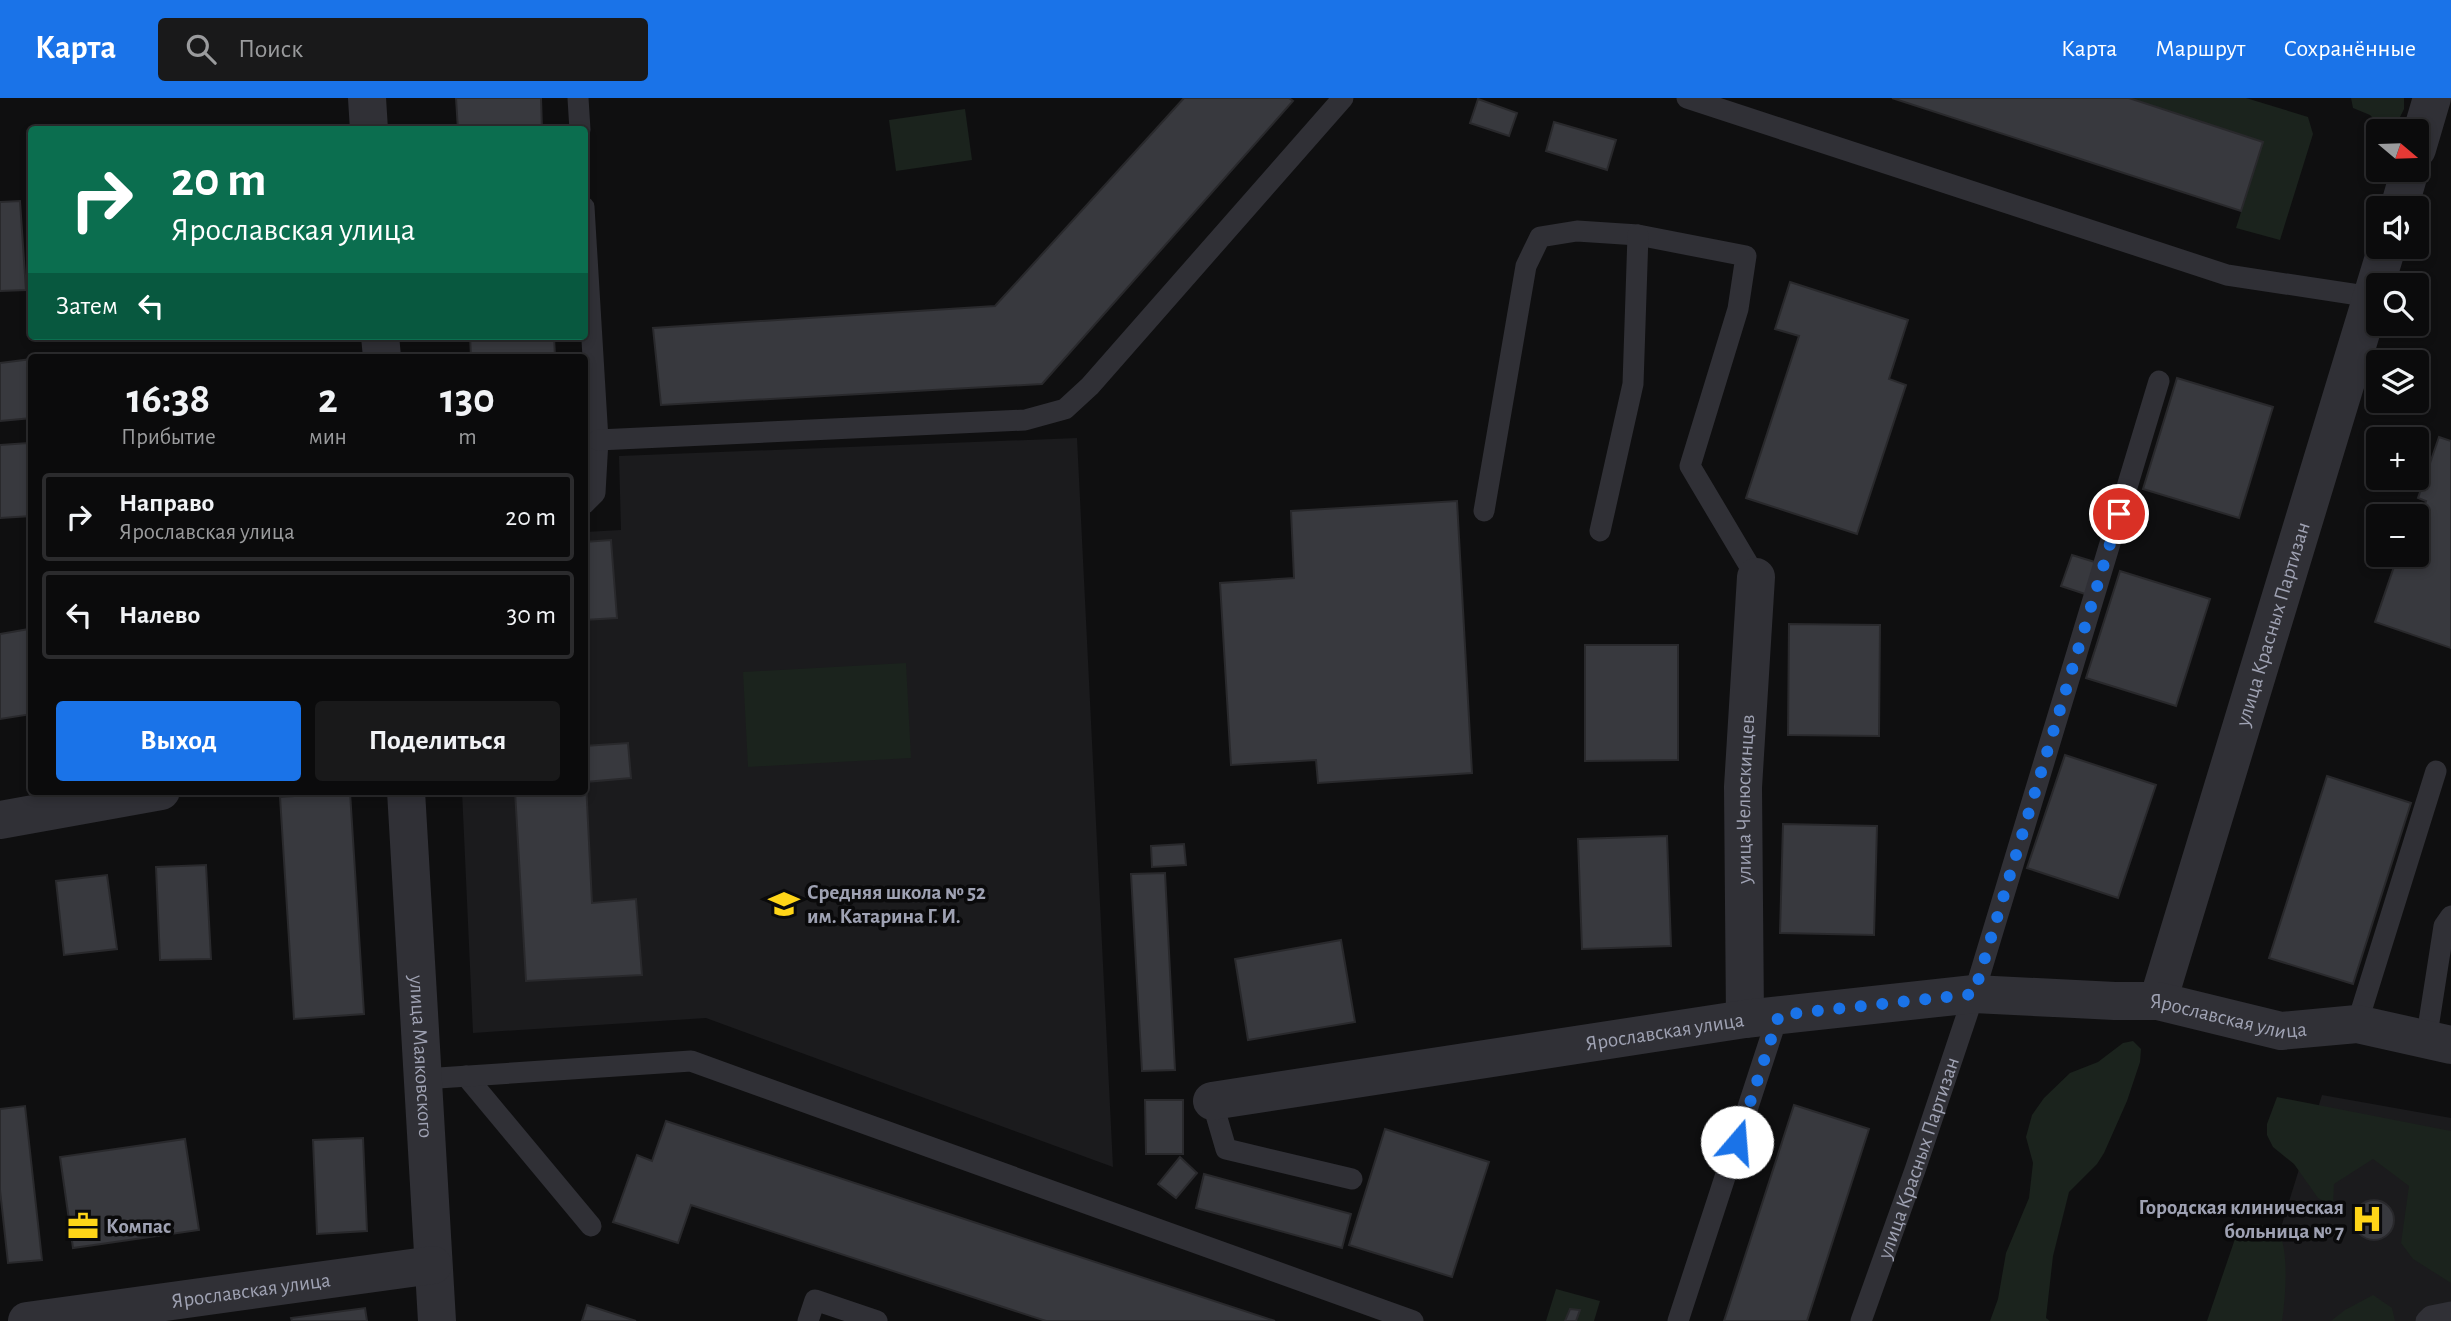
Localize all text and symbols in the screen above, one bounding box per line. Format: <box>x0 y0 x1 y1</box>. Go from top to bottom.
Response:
search box <box>158 18 648 81</box>
icon: search <box>182 30 220 68</box>
text: Карта <box>35 32 116 65</box>
text: Поиск <box>238 36 303 62</box>
text: Карта <box>2061 37 2117 61</box>
text: Маршрут <box>2155 37 2245 61</box>
text: Сохранённые <box>2283 37 2416 61</box>
north arrow <box>2366 119 2429 182</box>
map controls <box>2366 119 2429 567</box>
icon: right <box>56 154 147 245</box>
text: 20 m <box>171 156 267 205</box>
button: sound <box>2366 196 2429 259</box>
text: Ярославская улица <box>171 214 415 246</box>
button: search <box>2366 273 2429 336</box>
icon: left <box>132 287 170 325</box>
text: Затем <box>56 293 118 319</box>
button: layers <box>2366 350 2429 413</box>
text: 16:38 <box>126 378 210 420</box>
text: 2 <box>318 378 338 420</box>
text: 130 <box>440 378 495 420</box>
text: Прибытие <box>121 426 216 449</box>
text: мин <box>309 426 347 449</box>
text: m <box>458 426 477 449</box>
button: + <box>2366 427 2429 490</box>
pin <box>2089 484 2149 544</box>
text: Направо <box>119 490 214 516</box>
icon: arrive <box>2100 495 2138 533</box>
icon: right <box>60 498 98 536</box>
text: 20 m <box>505 504 556 530</box>
button: − <box>2366 504 2429 567</box>
street label: улица Красных Партизан <box>2231 519 2313 729</box>
text: Ярославская улица <box>119 521 295 544</box>
icon: left <box>60 596 98 634</box>
text: Налево <box>119 602 200 628</box>
text: 30 m <box>506 602 556 628</box>
button: Выход <box>56 701 301 781</box>
button: Поделиться <box>315 701 560 781</box>
street label: улица Челюскинцев <box>1732 714 1758 885</box>
place label: Средняя школа № 52 им. Катарина Г. И. <box>807 882 986 927</box>
school or university icon: Средняя школа № 52 им. Катарина Г. И. <box>767 887 801 921</box>
street label: улица Маяковского <box>406 974 437 1139</box>
street label: Ярославская улица <box>2150 991 2308 1042</box>
street label: Ярославская улица <box>1584 1009 1746 1054</box>
street label: улица Красных Партизан <box>1873 1054 1963 1262</box>
position arrow <box>1700 1105 1774 1179</box>
place label: Городская клиническая больница № 7 <box>2139 1197 2344 1242</box>
hospital icon: Городская клиническая больница № 7 <box>2350 1202 2384 1236</box>
office icon: Компас <box>66 1209 100 1243</box>
place label: Компас <box>106 1216 171 1237</box>
street label: Ярославская улица <box>170 1269 332 1311</box>

